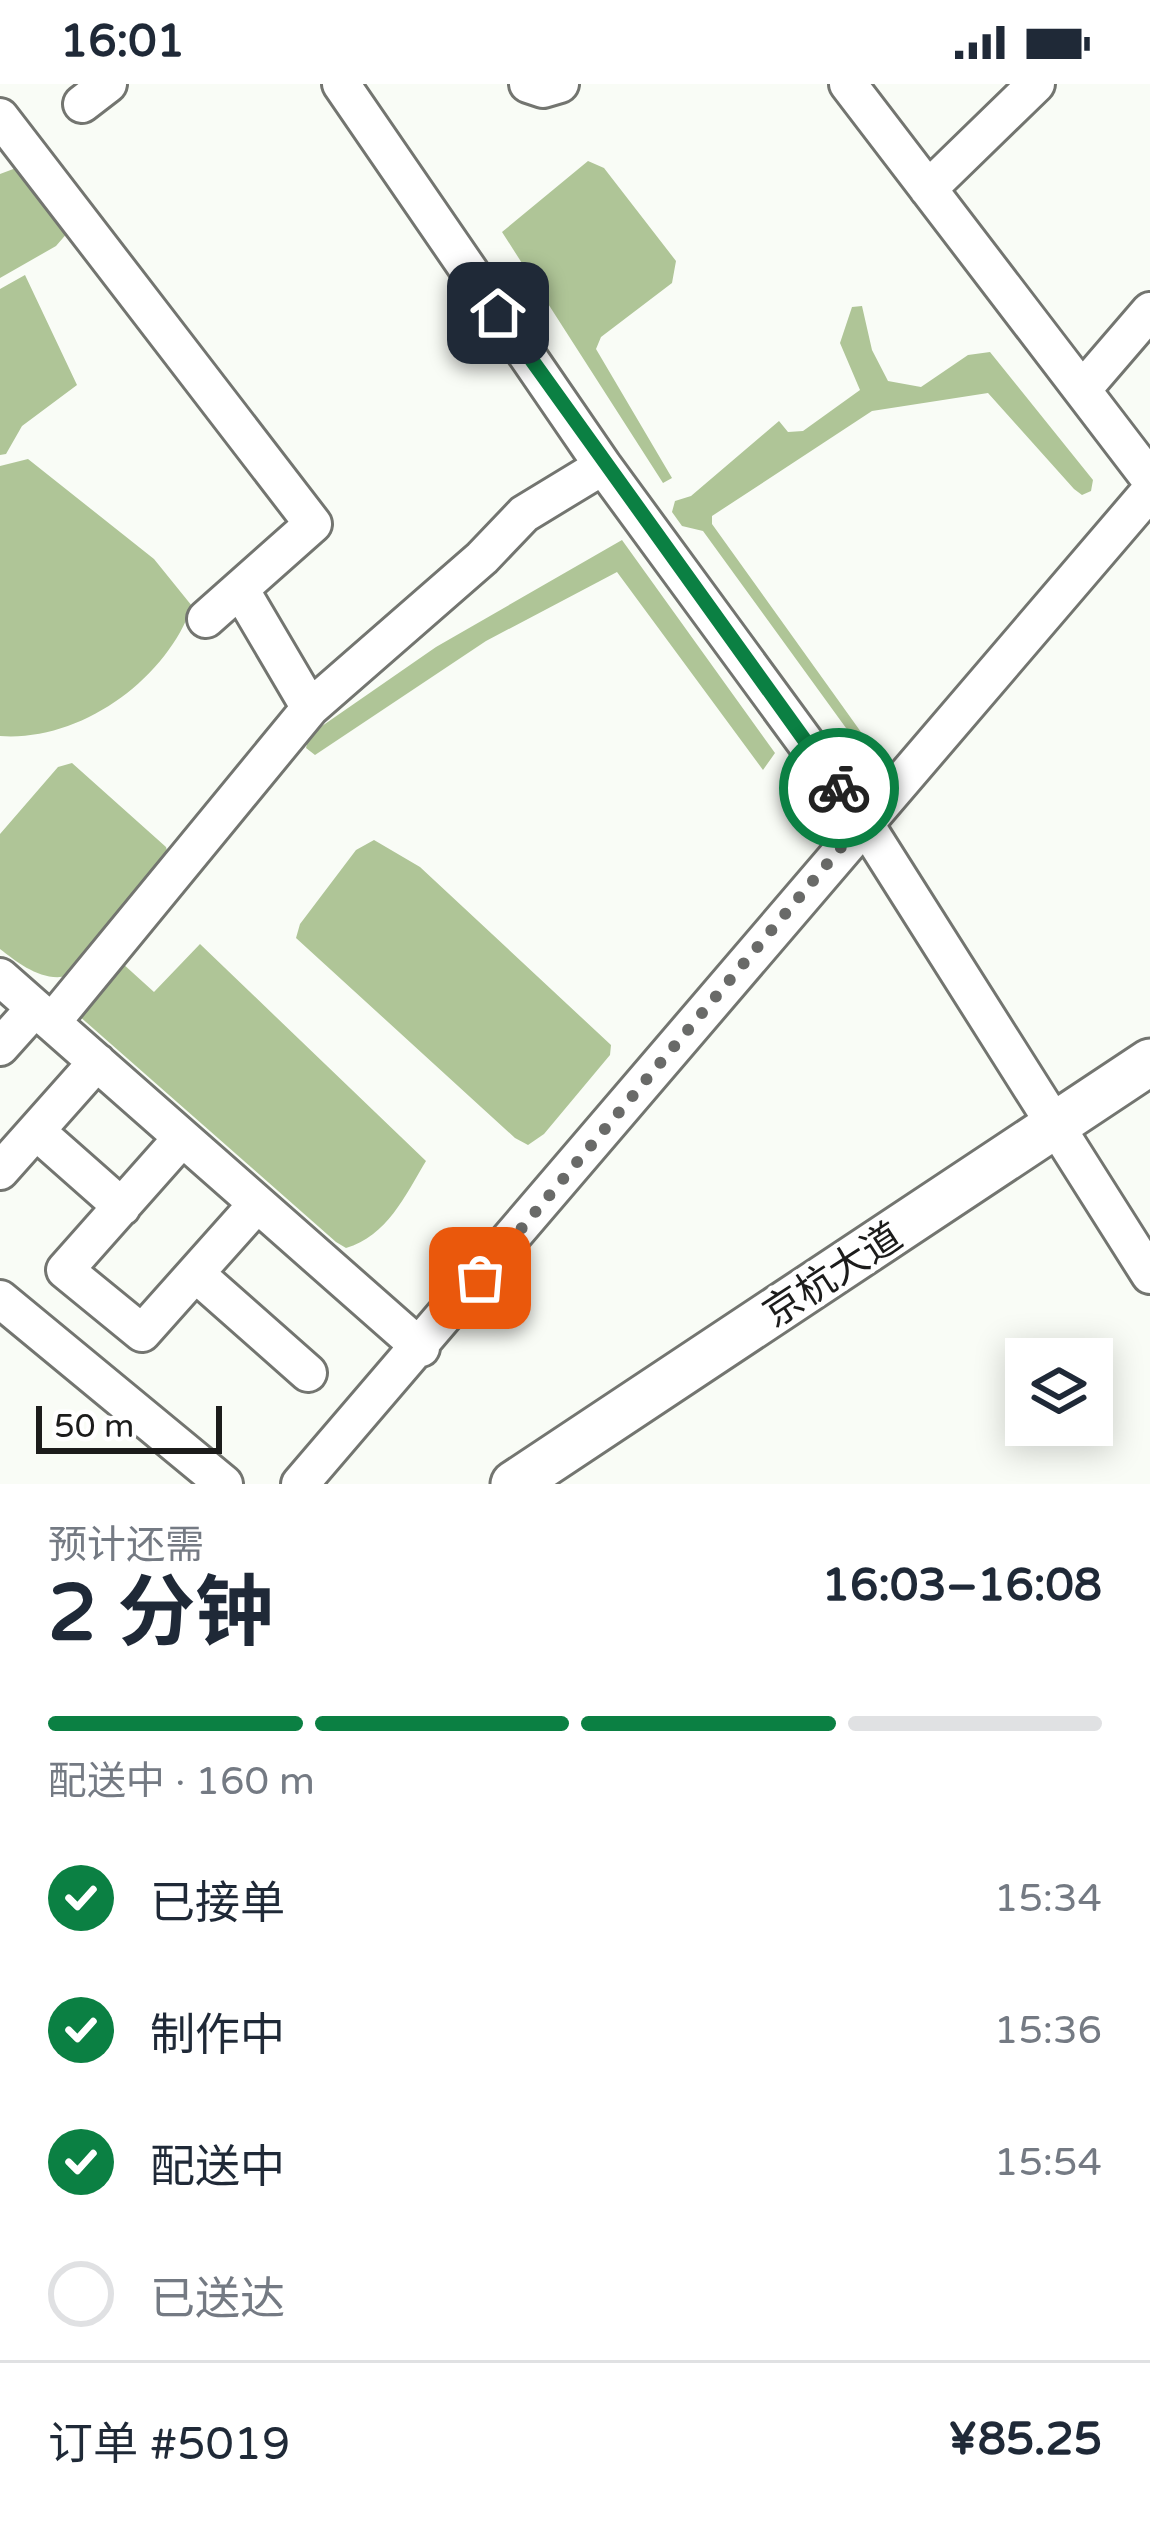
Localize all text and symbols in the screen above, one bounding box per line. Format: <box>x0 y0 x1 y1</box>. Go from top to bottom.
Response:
text: 16:01 <box>60 15 185 69</box>
pin <box>447 262 549 364</box>
icon: home <box>465 280 531 346</box>
courier <box>779 728 899 848</box>
icon: bike <box>806 755 872 821</box>
street label: 京杭大道 <box>755 1213 911 1337</box>
pin <box>429 1227 531 1329</box>
icon: bag <box>447 1245 513 1311</box>
map controls <box>1005 1338 1113 1446</box>
button: layers <box>1005 1338 1113 1446</box>
scale bar <box>36 1400 222 1453</box>
text: 50 m <box>54 1407 134 1446</box>
text: 预计还需 <box>48 1522 204 1569</box>
text: 16:03–16:08 <box>822 1559 1102 1613</box>
text: 2 分钟 <box>48 1567 273 1661</box>
text: 配送中 · 160 m <box>48 1758 315 1805</box>
icon: check <box>48 1865 114 1931</box>
text: 15:34 <box>994 1875 1102 1922</box>
text: 已接单 <box>150 1877 285 1931</box>
icon: check <box>48 1997 114 2063</box>
text: 15:36 <box>994 2007 1102 2054</box>
text: 制作中 <box>150 2009 285 2063</box>
icon: check <box>48 2129 114 2195</box>
text: 15:54 <box>994 2139 1102 2186</box>
text: 配送中 <box>150 2141 285 2195</box>
text: 已送达 <box>150 2273 285 2327</box>
text: ¥85.25 <box>948 2413 1102 2467</box>
text: 订单 #5019 <box>48 2418 290 2472</box>

